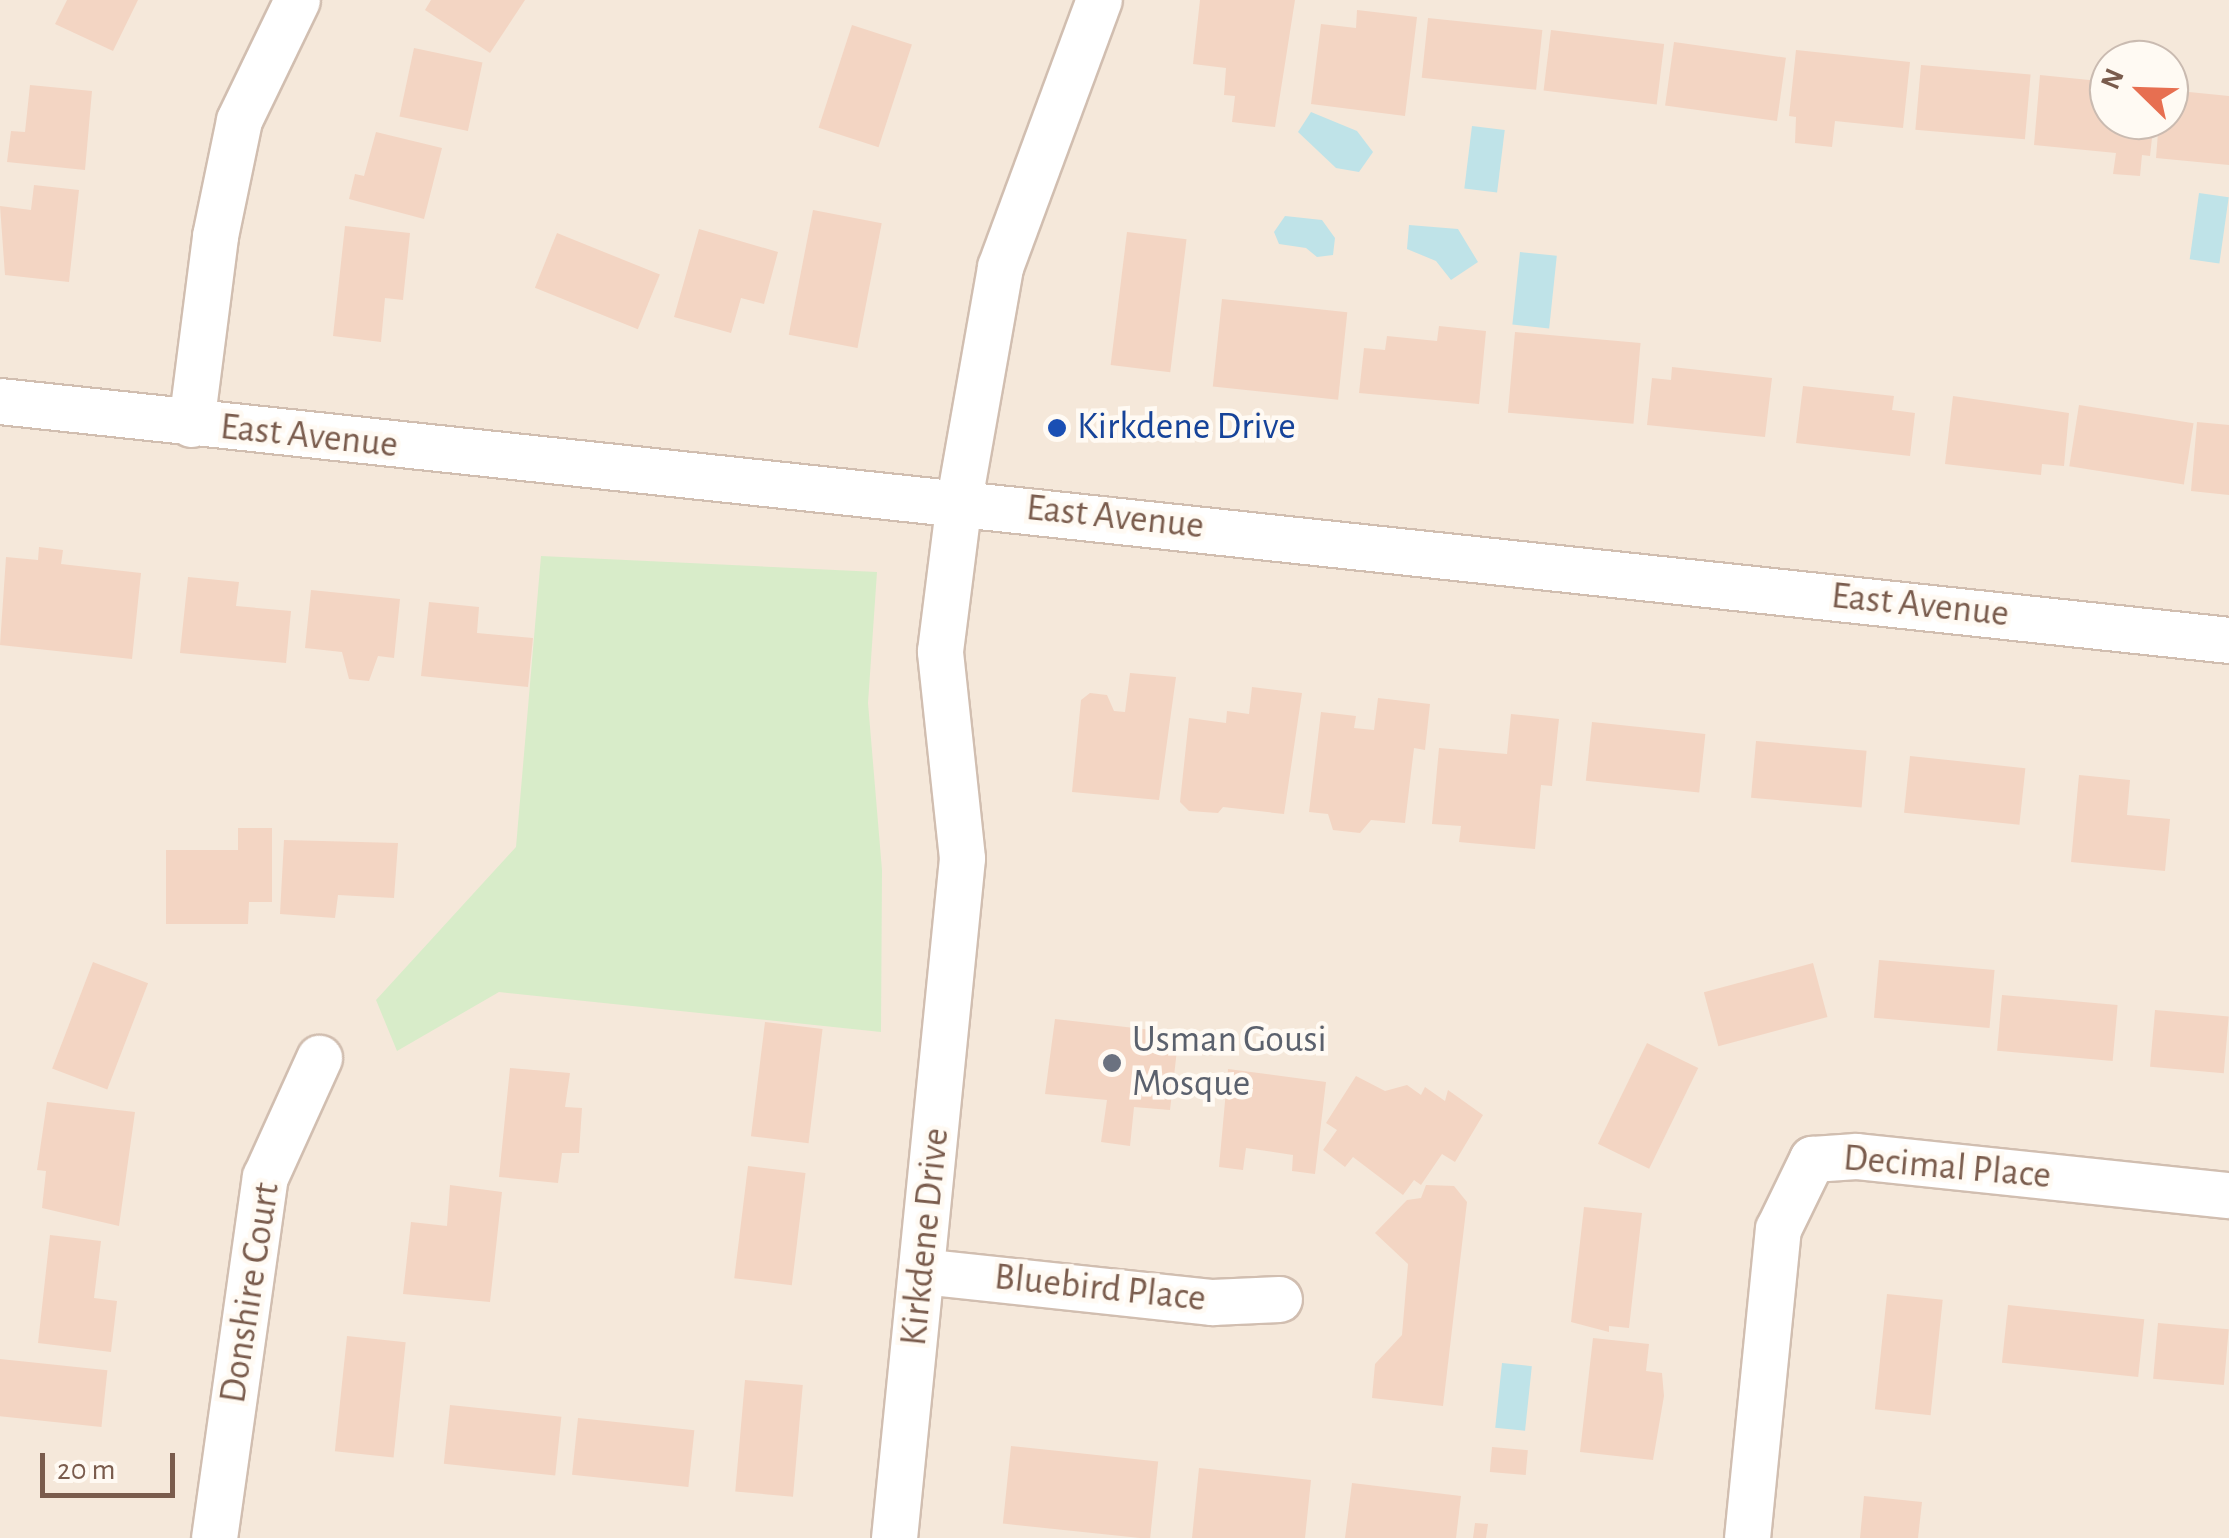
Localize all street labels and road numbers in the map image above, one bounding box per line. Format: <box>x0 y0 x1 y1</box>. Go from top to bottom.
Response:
street label: East Avenue <box>218 405 400 469</box>
street label: East Avenue <box>1024 486 1206 550</box>
street label: East Avenue <box>1829 574 2011 638</box>
street label: Kirkdene Drive <box>892 1126 960 1348</box>
street label: Decimal Place <box>1841 1136 2053 1200</box>
street label: Donshire Court <box>211 1180 291 1406</box>
street label: Bluebird Place <box>992 1255 1208 1323</box>

